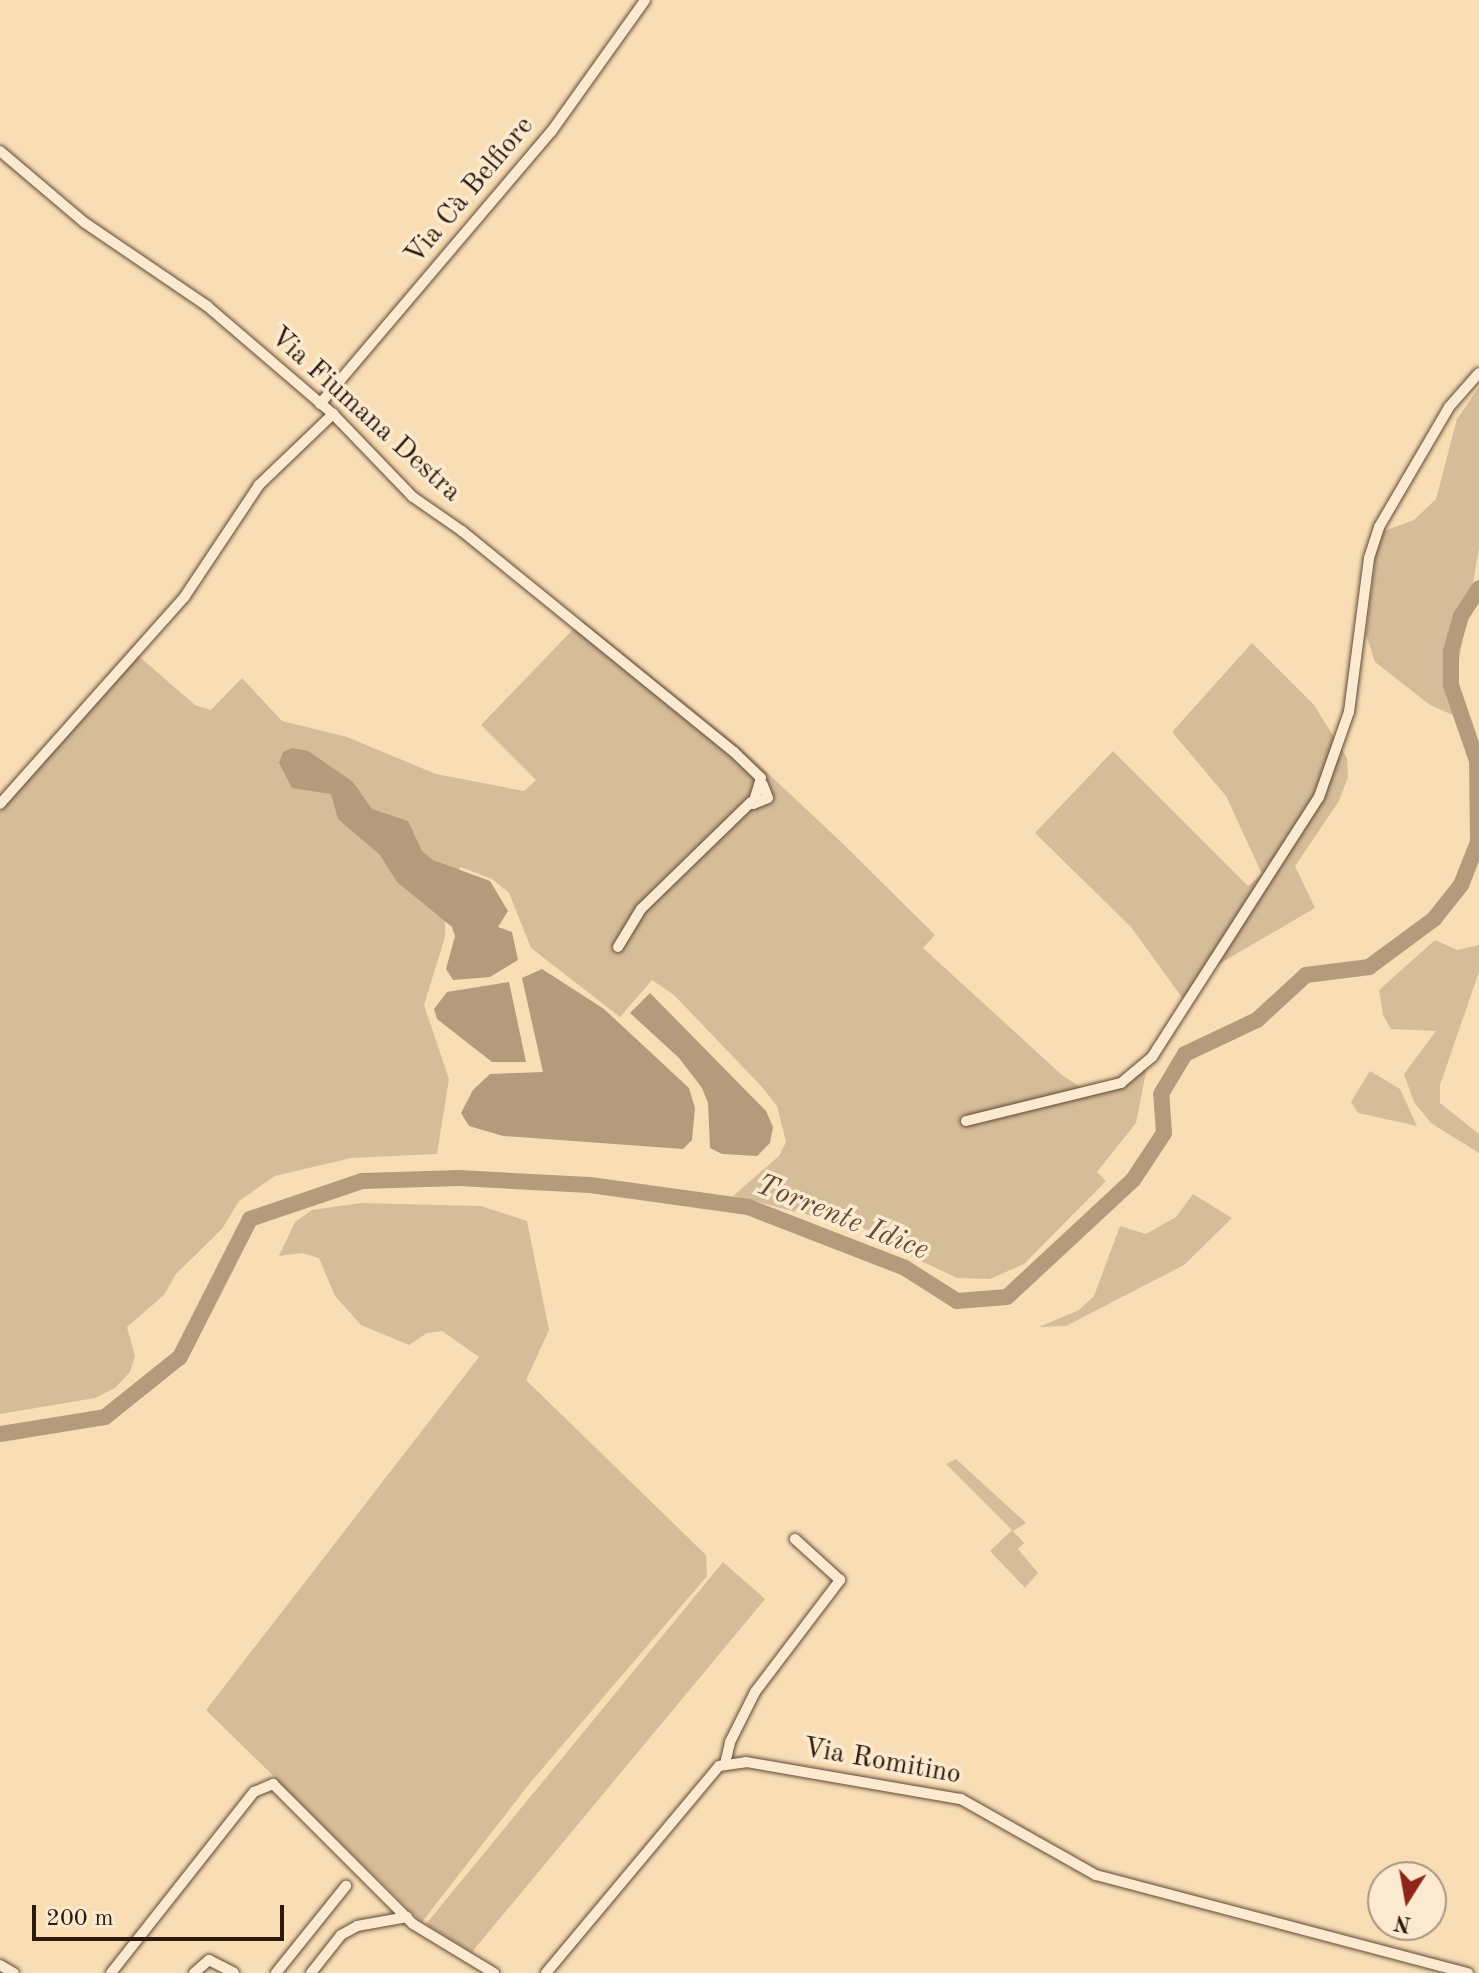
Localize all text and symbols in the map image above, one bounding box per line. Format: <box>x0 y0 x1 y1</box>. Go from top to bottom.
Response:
street label: Via Cà Belfiore <box>398 110 542 272</box>
street label: Via Fiumana Destra <box>262 320 468 510</box>
water label: Torrente Idice <box>750 1167 934 1269</box>
street label: Via Romitino <box>800 1732 964 1792</box>
north arrow <box>1367 1861 1447 1941</box>
scale bar <box>36 1889 288 1939</box>
text: 200 m <box>46 1907 114 1931</box>
text: N <box>1392 1910 1413 1935</box>

